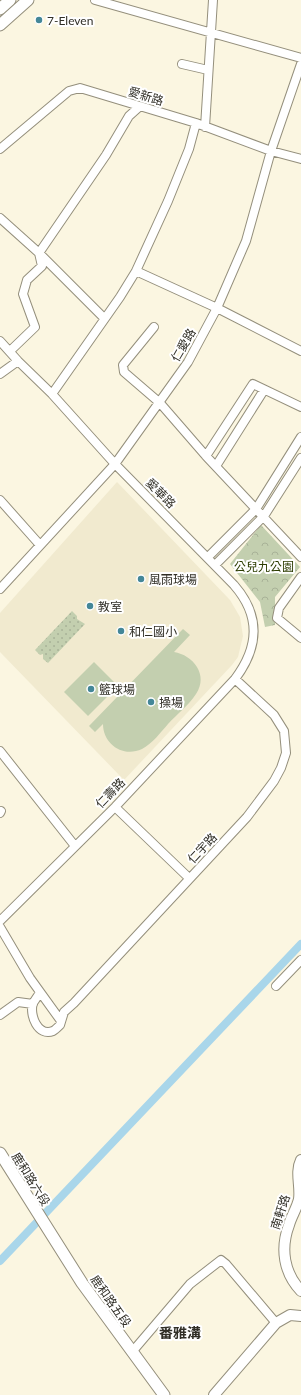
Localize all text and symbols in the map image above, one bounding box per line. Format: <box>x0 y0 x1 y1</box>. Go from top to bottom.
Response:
place label: 7-Eleven <box>47 13 93 28</box>
marker: 7-Eleven <box>34 15 44 25</box>
street label: 愛新路 <box>127 84 165 108</box>
street label: 仁愛路 <box>168 326 198 364</box>
street label: 愛華路 <box>143 475 179 511</box>
park label: 公兒九公園 <box>234 559 294 574</box>
place label: 風雨球場 <box>149 572 197 587</box>
marker: 風雨球場 <box>136 574 146 584</box>
place label: 教室 <box>98 599 122 614</box>
marker: 教室 <box>85 601 95 611</box>
place label: 和仁國小 <box>129 624 177 639</box>
marker: 和仁國小 <box>116 626 126 636</box>
place label: 籃球場 <box>99 682 135 697</box>
marker: 籃球場 <box>86 684 96 694</box>
place label: 操場 <box>159 695 183 710</box>
marker: 操場 <box>146 697 156 707</box>
street label: 仁壽路 <box>92 775 128 811</box>
street label: 仁宇路 <box>184 830 220 866</box>
street label: 鹿和路六段 <box>9 1150 53 1208</box>
street label: 南軒路 <box>267 1193 293 1231</box>
street label: 鹿和路五段 <box>88 1272 134 1330</box>
district label: 番雅溝 <box>159 1324 201 1341</box>

